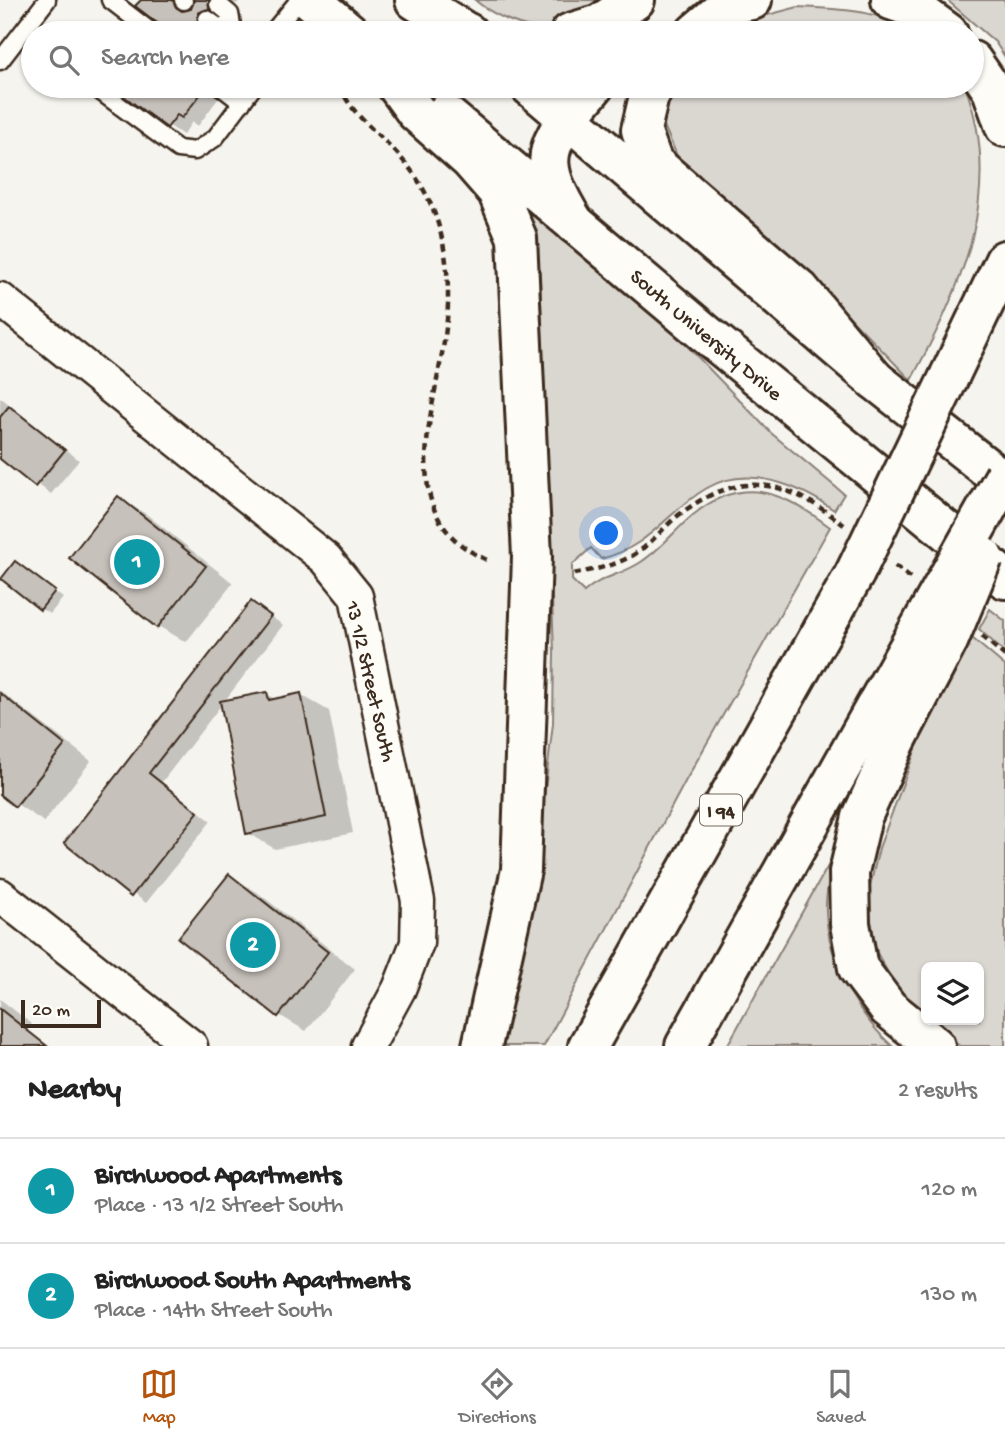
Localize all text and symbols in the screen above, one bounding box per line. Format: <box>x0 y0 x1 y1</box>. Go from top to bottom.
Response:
search box <box>21 21 984 98</box>
icon: search <box>45 41 83 79</box>
text: Search here <box>101 44 229 75</box>
street label: South University Drive <box>623 266 787 409</box>
your location <box>589 516 623 550</box>
pin: 1 <box>114 536 160 588</box>
street label: 13 1/2 Street South <box>338 598 399 765</box>
road number: I 94 <box>700 794 742 825</box>
pin: 2 <box>230 919 276 971</box>
map controls <box>921 962 984 1025</box>
button: layers <box>921 962 984 1025</box>
scale bar <box>21 997 102 1029</box>
text: 20 m <box>32 1000 70 1023</box>
text: Nearby <box>28 1074 121 1109</box>
text: 2 results <box>898 1078 977 1105</box>
text: Birchwood Apartments <box>95 1162 341 1193</box>
text: 1 <box>46 1177 56 1204</box>
text: 120 m <box>922 1177 977 1204</box>
text: Place · 13 1/2 Street South <box>95 1193 343 1220</box>
text: Birchwood South Apartments <box>95 1267 410 1298</box>
text: 2 <box>45 1282 57 1309</box>
text: 130 m <box>921 1282 977 1309</box>
text: Place · 14th Street South <box>95 1298 333 1325</box>
tab: Map <box>140 1365 178 1430</box>
tab: Directions <box>459 1365 536 1430</box>
tab: Saved <box>816 1365 865 1430</box>

